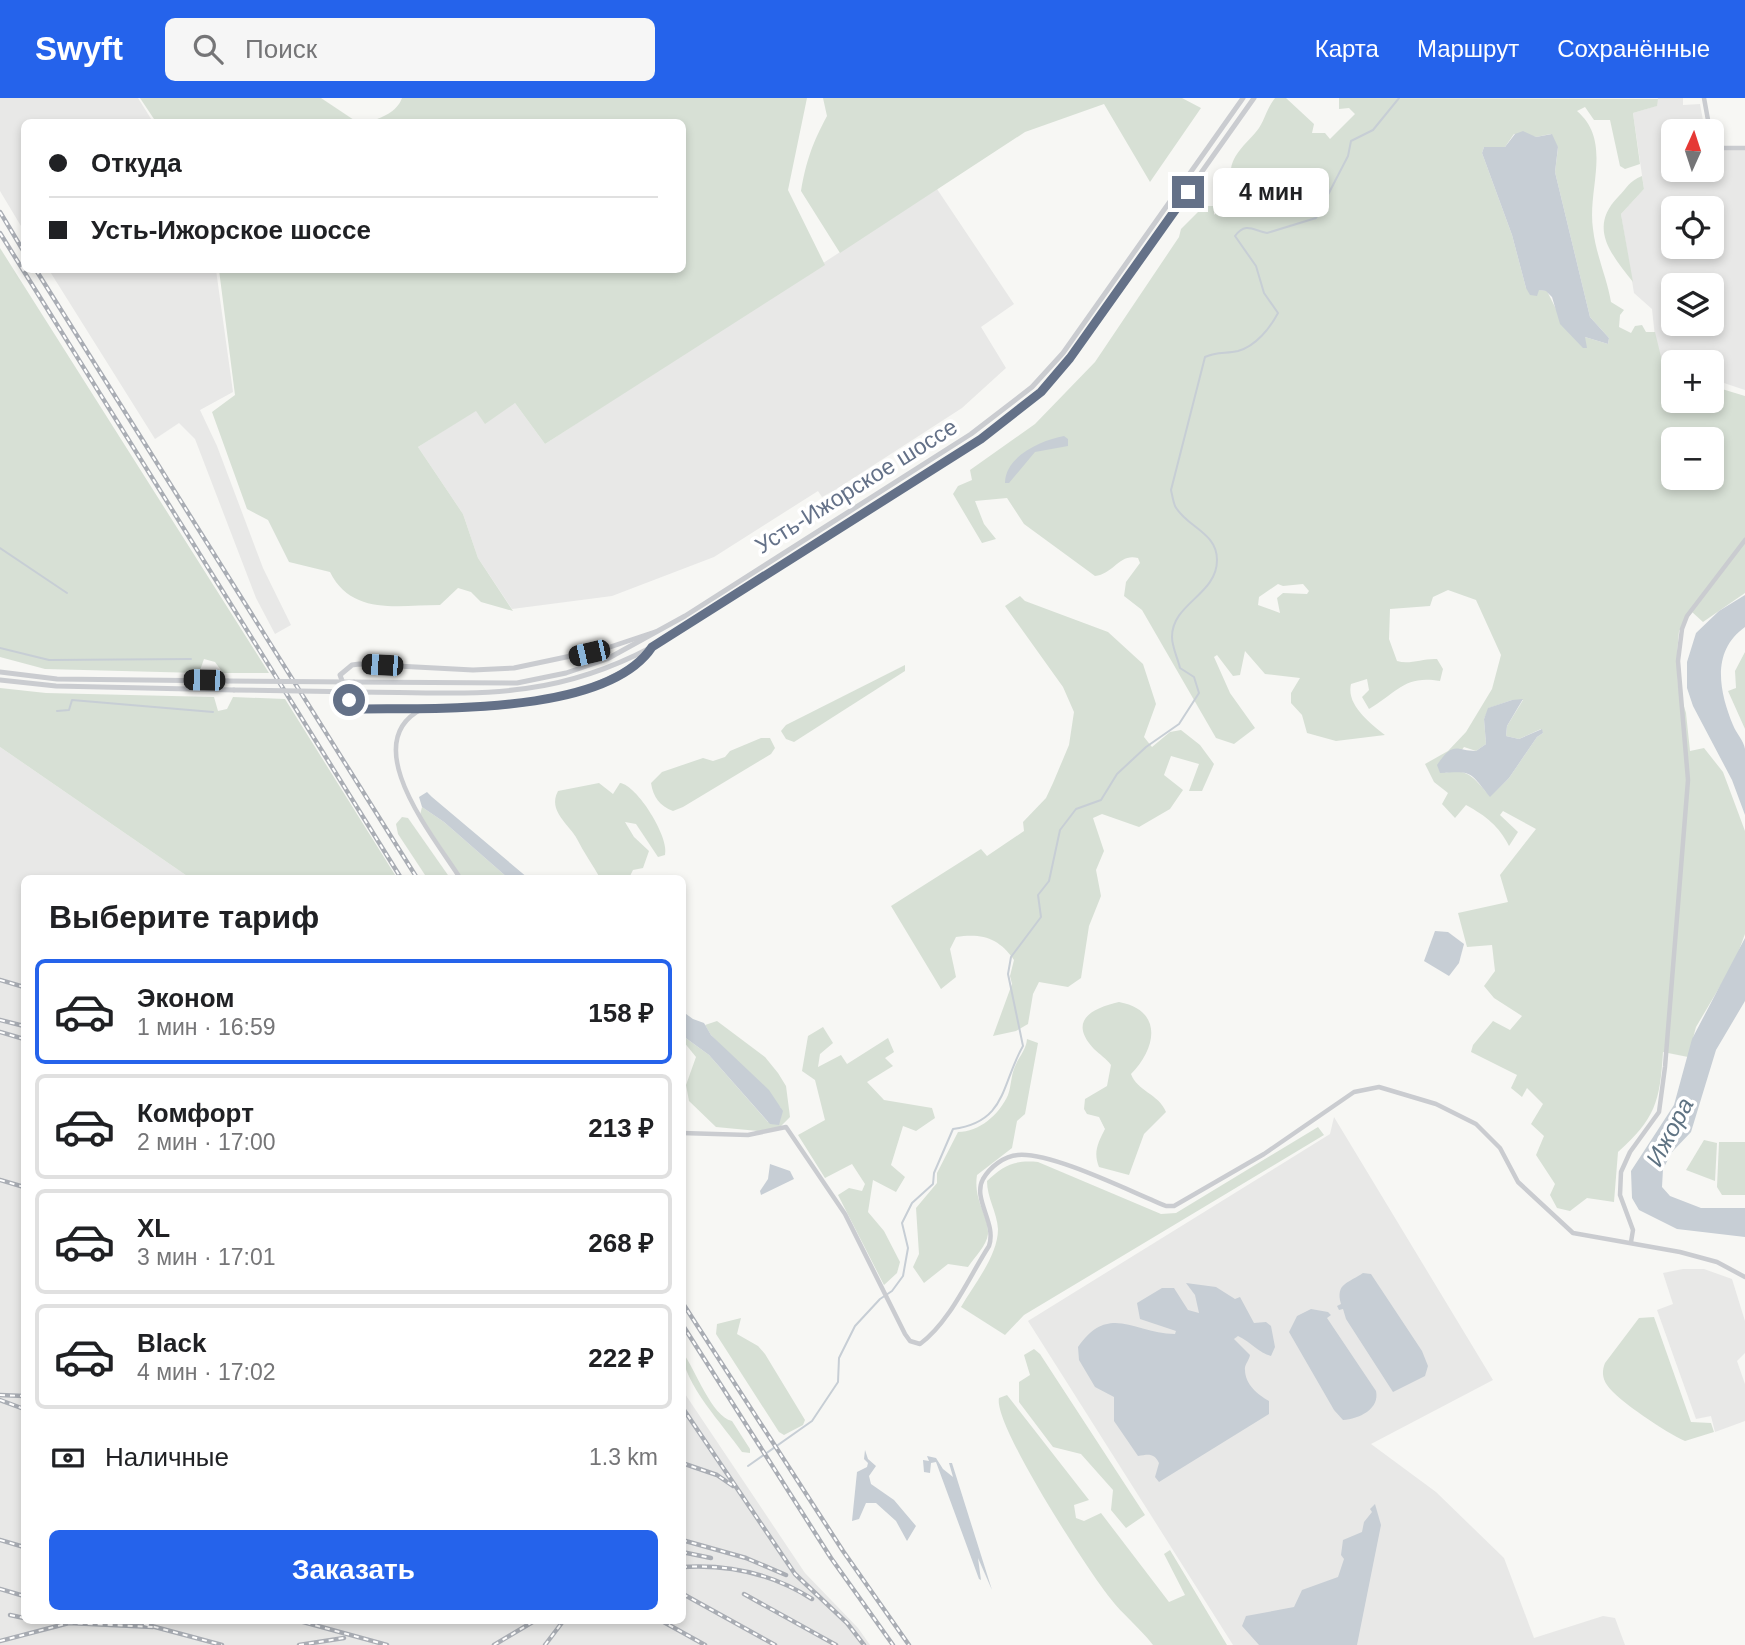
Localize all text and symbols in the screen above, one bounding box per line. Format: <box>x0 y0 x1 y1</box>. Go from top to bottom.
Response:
search box <box>165 18 655 81</box>
text: Swyft <box>35 30 123 67</box>
icon: search <box>189 30 227 68</box>
text: Поиск <box>245 34 317 64</box>
text: Карта <box>1315 35 1379 62</box>
text: Маршрут <box>1417 35 1519 62</box>
text: Сохранённые <box>1557 35 1710 62</box>
north arrow <box>1661 119 1724 182</box>
map controls <box>1661 119 1724 490</box>
text: Откуда <box>91 148 182 178</box>
callout: 4 мин <box>1212 168 1328 217</box>
route end <box>1172 176 1204 208</box>
text: 4 мин <box>1239 179 1303 205</box>
button: locate <box>1661 196 1724 259</box>
text: Усть-Ижорское шоссе <box>91 215 371 245</box>
button: layers <box>1661 273 1724 336</box>
button: + <box>1661 350 1724 413</box>
street label: Усть-Ижорское шоссе <box>750 413 962 559</box>
button: − <box>1661 427 1724 490</box>
car <box>567 638 612 668</box>
car <box>361 653 404 677</box>
car <box>183 669 226 691</box>
route start <box>333 684 365 716</box>
text: Выберите тариф <box>49 899 319 935</box>
icon: car <box>53 980 116 1043</box>
text: Эконом <box>137 983 235 1013</box>
text: 158 ₽ <box>588 998 654 1028</box>
text: 1 мин · 16:59 <box>137 1014 276 1040</box>
water label: Ижора <box>1640 1093 1699 1171</box>
icon: car <box>53 1095 116 1158</box>
text: Комфорт <box>137 1098 254 1128</box>
text: 213 ₽ <box>588 1113 654 1143</box>
text: 2 мин · 17:00 <box>137 1129 276 1155</box>
icon: car <box>53 1210 116 1273</box>
text: XL <box>137 1213 170 1243</box>
text: 268 ₽ <box>588 1228 654 1258</box>
text: 3 мин · 17:01 <box>137 1244 276 1270</box>
icon: car <box>53 1325 116 1388</box>
text: Black <box>137 1328 206 1358</box>
text: 222 ₽ <box>588 1343 654 1373</box>
text: 4 мин · 17:02 <box>137 1359 276 1385</box>
icon: cash <box>49 1439 87 1477</box>
text: Наличные <box>105 1442 229 1472</box>
text: 1.3 km <box>589 1444 658 1470</box>
button: Заказать <box>49 1530 658 1610</box>

